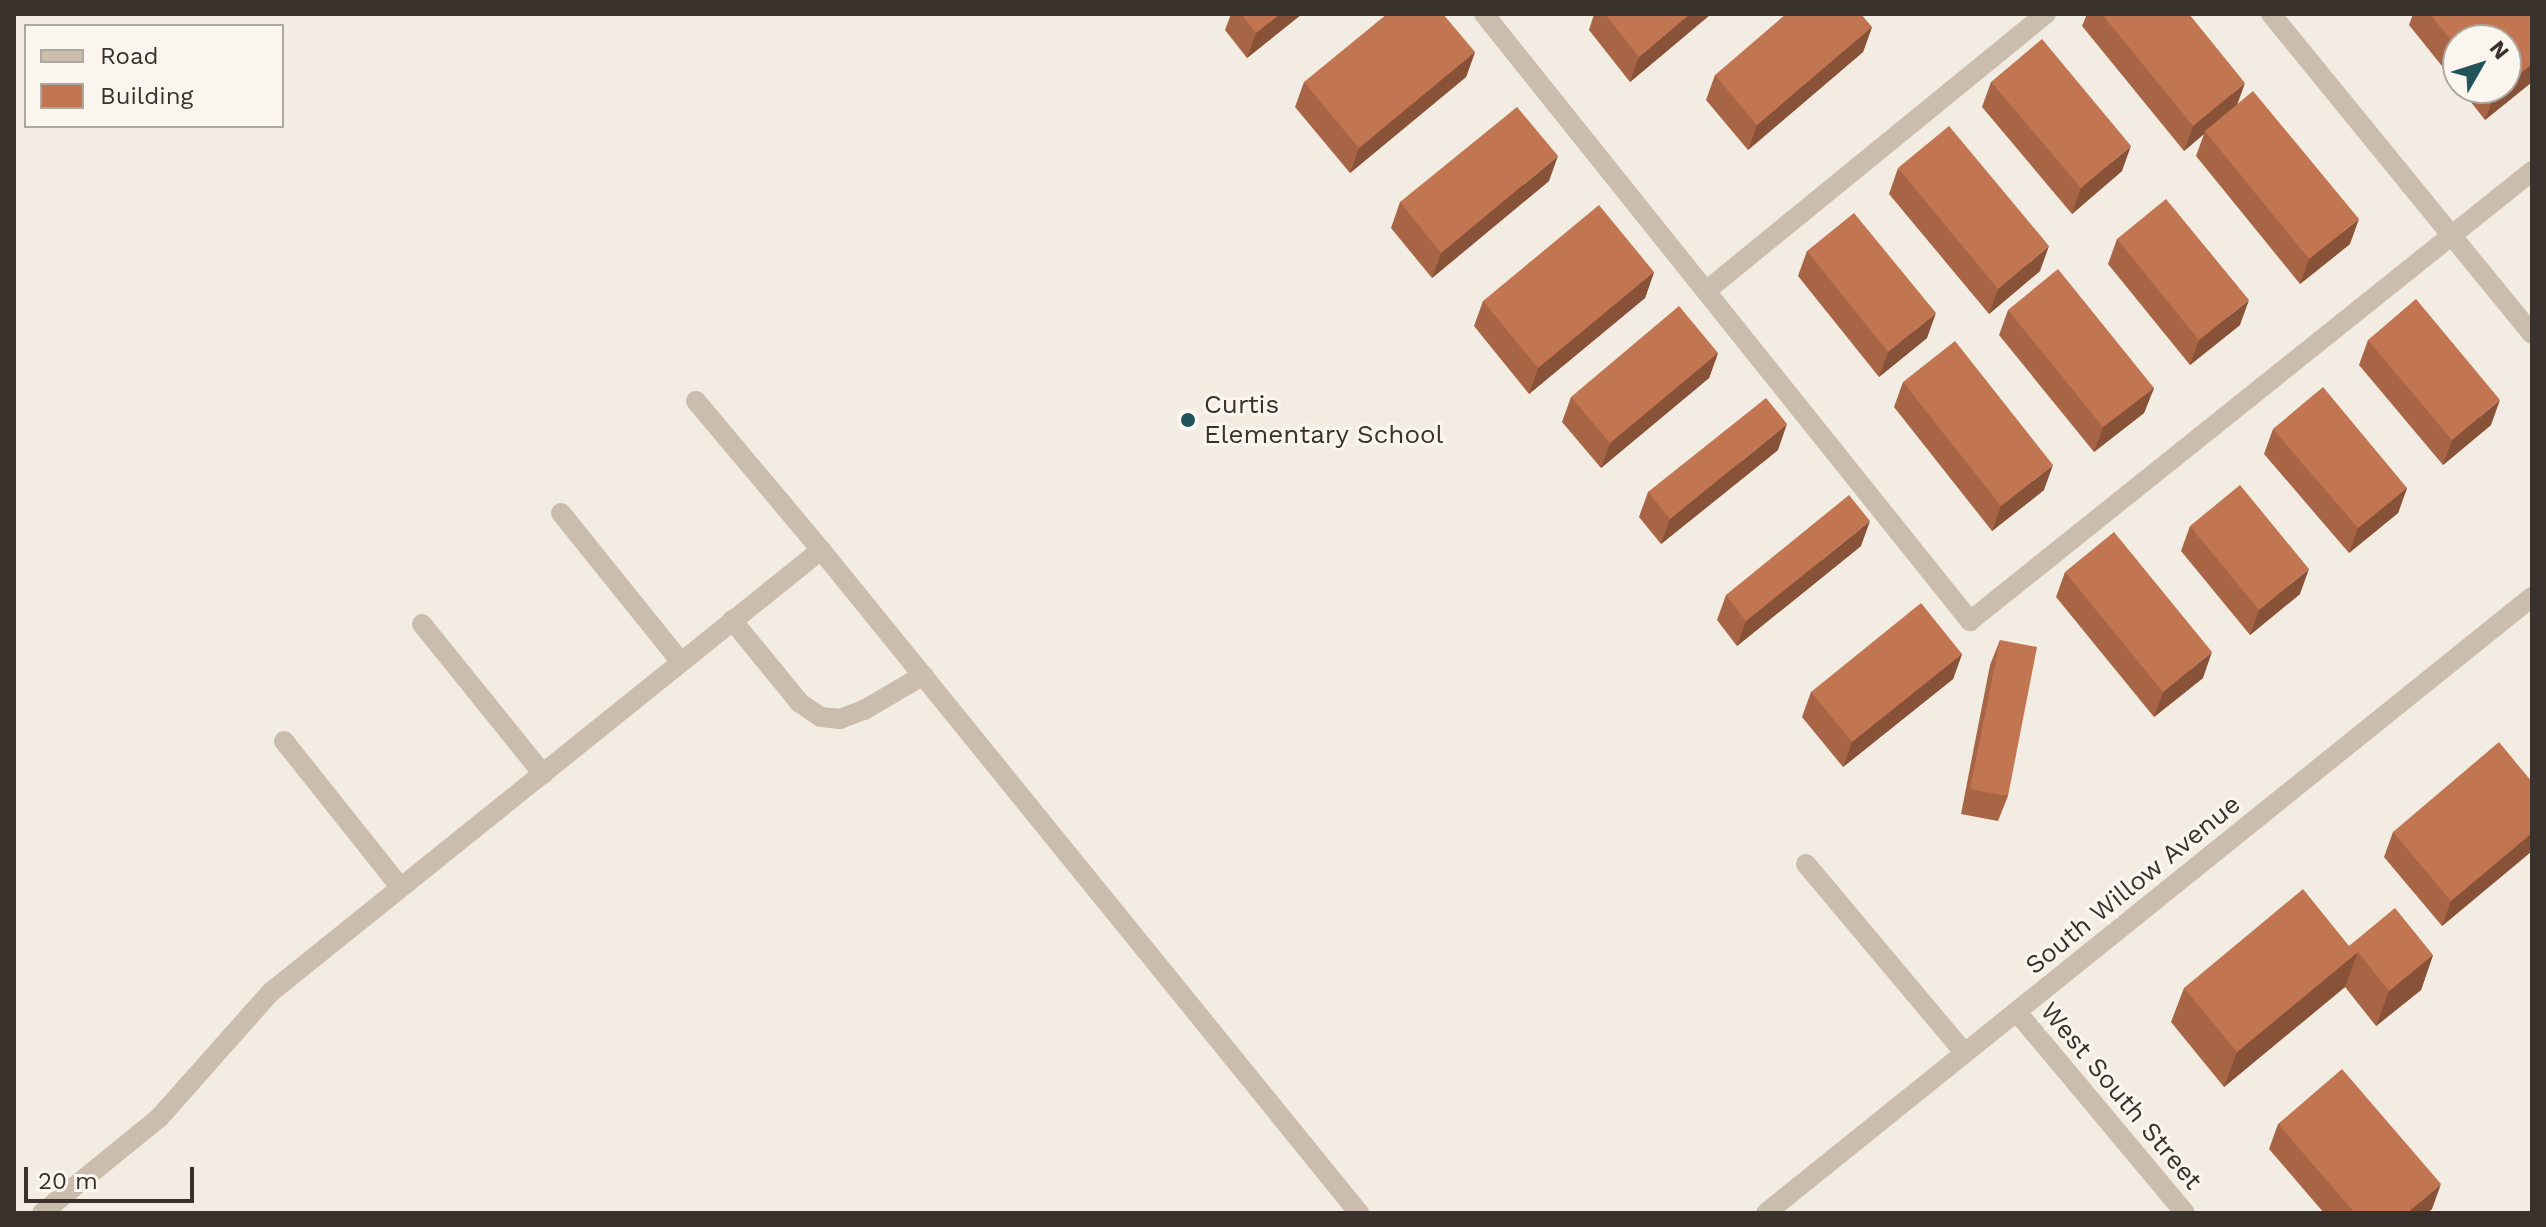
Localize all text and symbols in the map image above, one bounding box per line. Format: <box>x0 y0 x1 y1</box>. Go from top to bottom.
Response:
legend <box>24 24 284 128</box>
north arrow <box>2442 24 2522 104</box>
text: N <box>2485 36 2514 64</box>
text: Road <box>100 42 159 70</box>
text: Building <box>100 82 193 110</box>
place label: Curtis Elementary School <box>1204 389 1444 450</box>
marker: Curtis Elementary School <box>1179 411 1197 429</box>
street label: South Willow Avenue <box>2018 788 2248 982</box>
street label: West South Street <box>2034 996 2208 1196</box>
scale bar <box>28 1151 198 1201</box>
text: 20 m <box>38 1167 98 1195</box>

